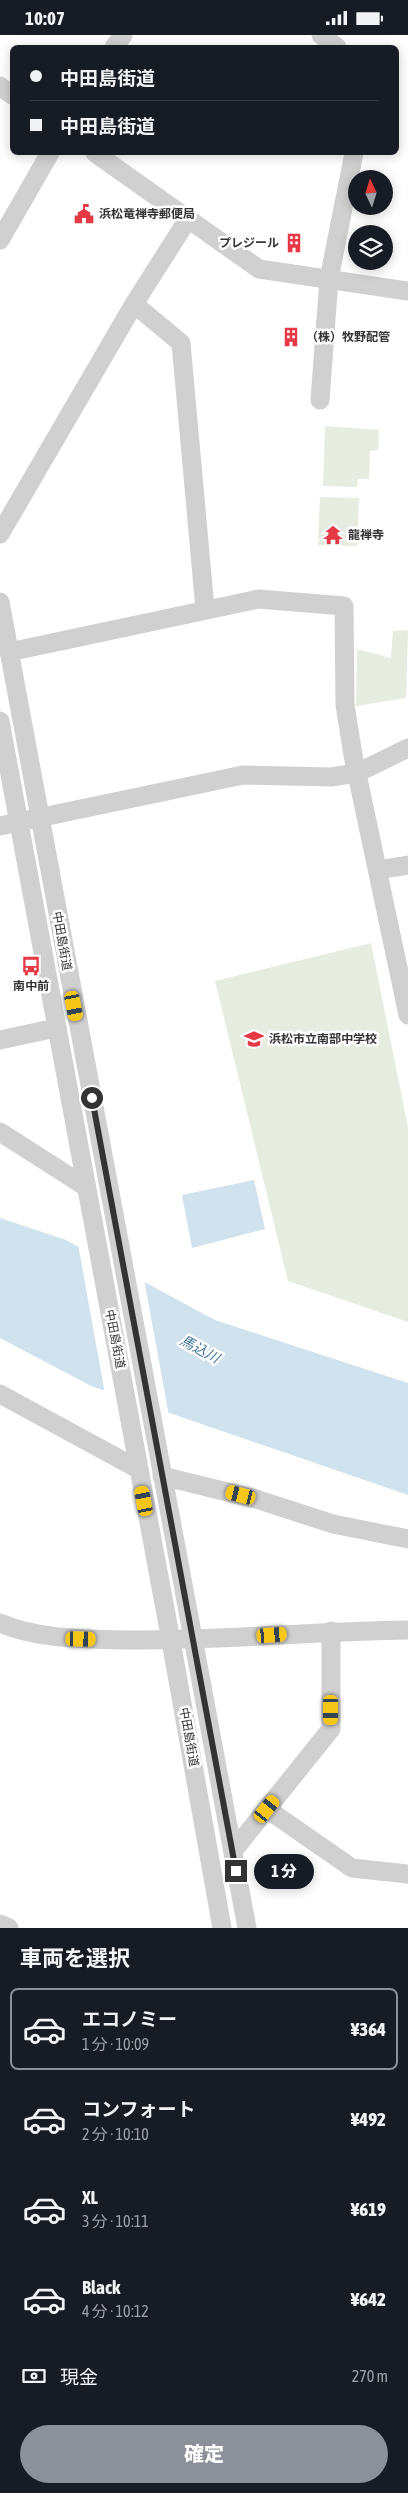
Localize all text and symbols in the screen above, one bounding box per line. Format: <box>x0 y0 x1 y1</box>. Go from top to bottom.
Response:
text: 10:07 <box>25 7 65 29</box>
text: 中田島街道 <box>60 67 155 89</box>
text: 中田島街道 <box>60 115 155 137</box>
north arrow <box>348 170 392 215</box>
map controls <box>348 170 393 270</box>
public building icon: 浜松竜禅寺郵便局 <box>73 203 95 225</box>
place label: 浜松竜禅寺郵便局 <box>99 207 195 221</box>
button: layers <box>348 225 393 270</box>
building icon: プレジール <box>283 232 305 254</box>
place label: プレジール <box>219 236 279 250</box>
building icon: （株）牧野配管 <box>280 326 302 348</box>
place label: （株）牧野配管 <box>306 330 390 344</box>
temple icon: 龍禅寺 <box>322 524 344 546</box>
place label: 龍禅寺 <box>348 528 384 542</box>
street label: 中田島街道 <box>50 910 74 972</box>
bus stop icon: 南中前 <box>20 955 42 977</box>
place label: 南中前 <box>13 979 49 993</box>
car <box>63 990 84 1022</box>
school or university icon: 浜松市立南部中学校 <box>243 1028 265 1050</box>
place label: 浜松市立南部中学校 <box>269 1032 377 1046</box>
route start <box>81 1087 103 1109</box>
street label: 中田島街道 <box>102 1308 128 1370</box>
water label: 馬込川 <box>178 1332 224 1367</box>
car <box>224 1484 257 1506</box>
car <box>133 1485 154 1517</box>
car <box>256 1626 287 1644</box>
car <box>65 1631 96 1647</box>
car <box>323 1695 338 1725</box>
street label: 中田島街道 <box>177 1706 201 1768</box>
car <box>251 1793 282 1825</box>
callout: 1 分 <box>254 1853 314 1889</box>
route end <box>225 1860 247 1882</box>
text: 1 分 <box>271 1862 297 1880</box>
text: 車両を選択 <box>20 1945 130 1971</box>
icon: car <box>22 2007 67 2052</box>
text: エコノミー <box>82 2008 177 2030</box>
text: ¥364 <box>351 2018 386 2040</box>
text: 1 分 · 10:09 <box>82 2035 149 2053</box>
icon: car <box>22 2097 67 2142</box>
text: コンフォート <box>82 2098 195 2120</box>
text: ¥492 <box>351 2108 386 2130</box>
text: 2 分 · 10:10 <box>82 2125 149 2143</box>
text: XL <box>82 2186 98 2208</box>
icon: car <box>22 2187 67 2232</box>
text: ¥619 <box>351 2198 386 2220</box>
text: 3 分 · 10:11 <box>82 2212 149 2230</box>
text: Black <box>82 2276 120 2298</box>
icon: car <box>22 2277 67 2322</box>
text: ¥642 <box>351 2288 386 2310</box>
text: 4 分 · 10:12 <box>82 2302 149 2320</box>
icon: cash <box>20 2362 48 2390</box>
text: 現金 <box>60 2366 98 2388</box>
text: 270 m <box>352 2367 388 2385</box>
button: 確定 <box>20 2425 388 2483</box>

